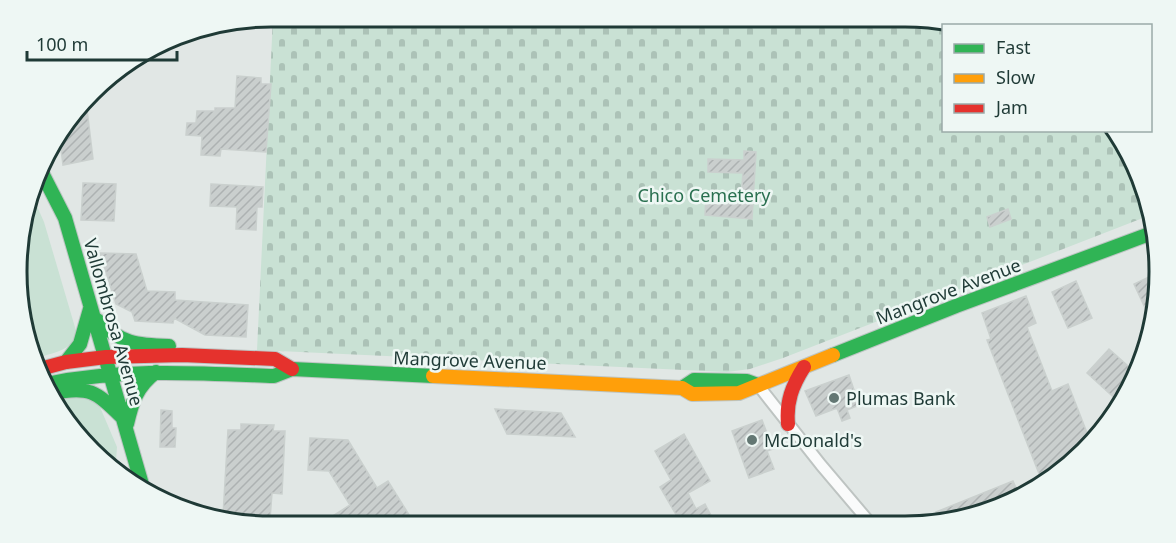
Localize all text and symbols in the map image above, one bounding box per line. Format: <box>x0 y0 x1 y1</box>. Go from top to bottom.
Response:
scale bar <box>27 24 177 62</box>
legend <box>942 24 1152 132</box>
text: 100 m <box>36 32 88 56</box>
text: Fast <box>996 35 1031 59</box>
text: Slow <box>996 65 1035 89</box>
text: Jam <box>994 95 1028 119</box>
park label: Chico Cemetery <box>637 183 771 207</box>
street label: Vallombrosa Avenue <box>79 235 149 409</box>
street label: Mangrove Avenue <box>872 252 1024 330</box>
street label: Mangrove Avenue <box>393 345 547 375</box>
place label: Plumas Bank <box>846 386 956 410</box>
marker: Plumas Bank <box>827 391 841 405</box>
place label: McDonald's <box>764 428 862 452</box>
marker: McDonald's <box>745 433 759 447</box>

